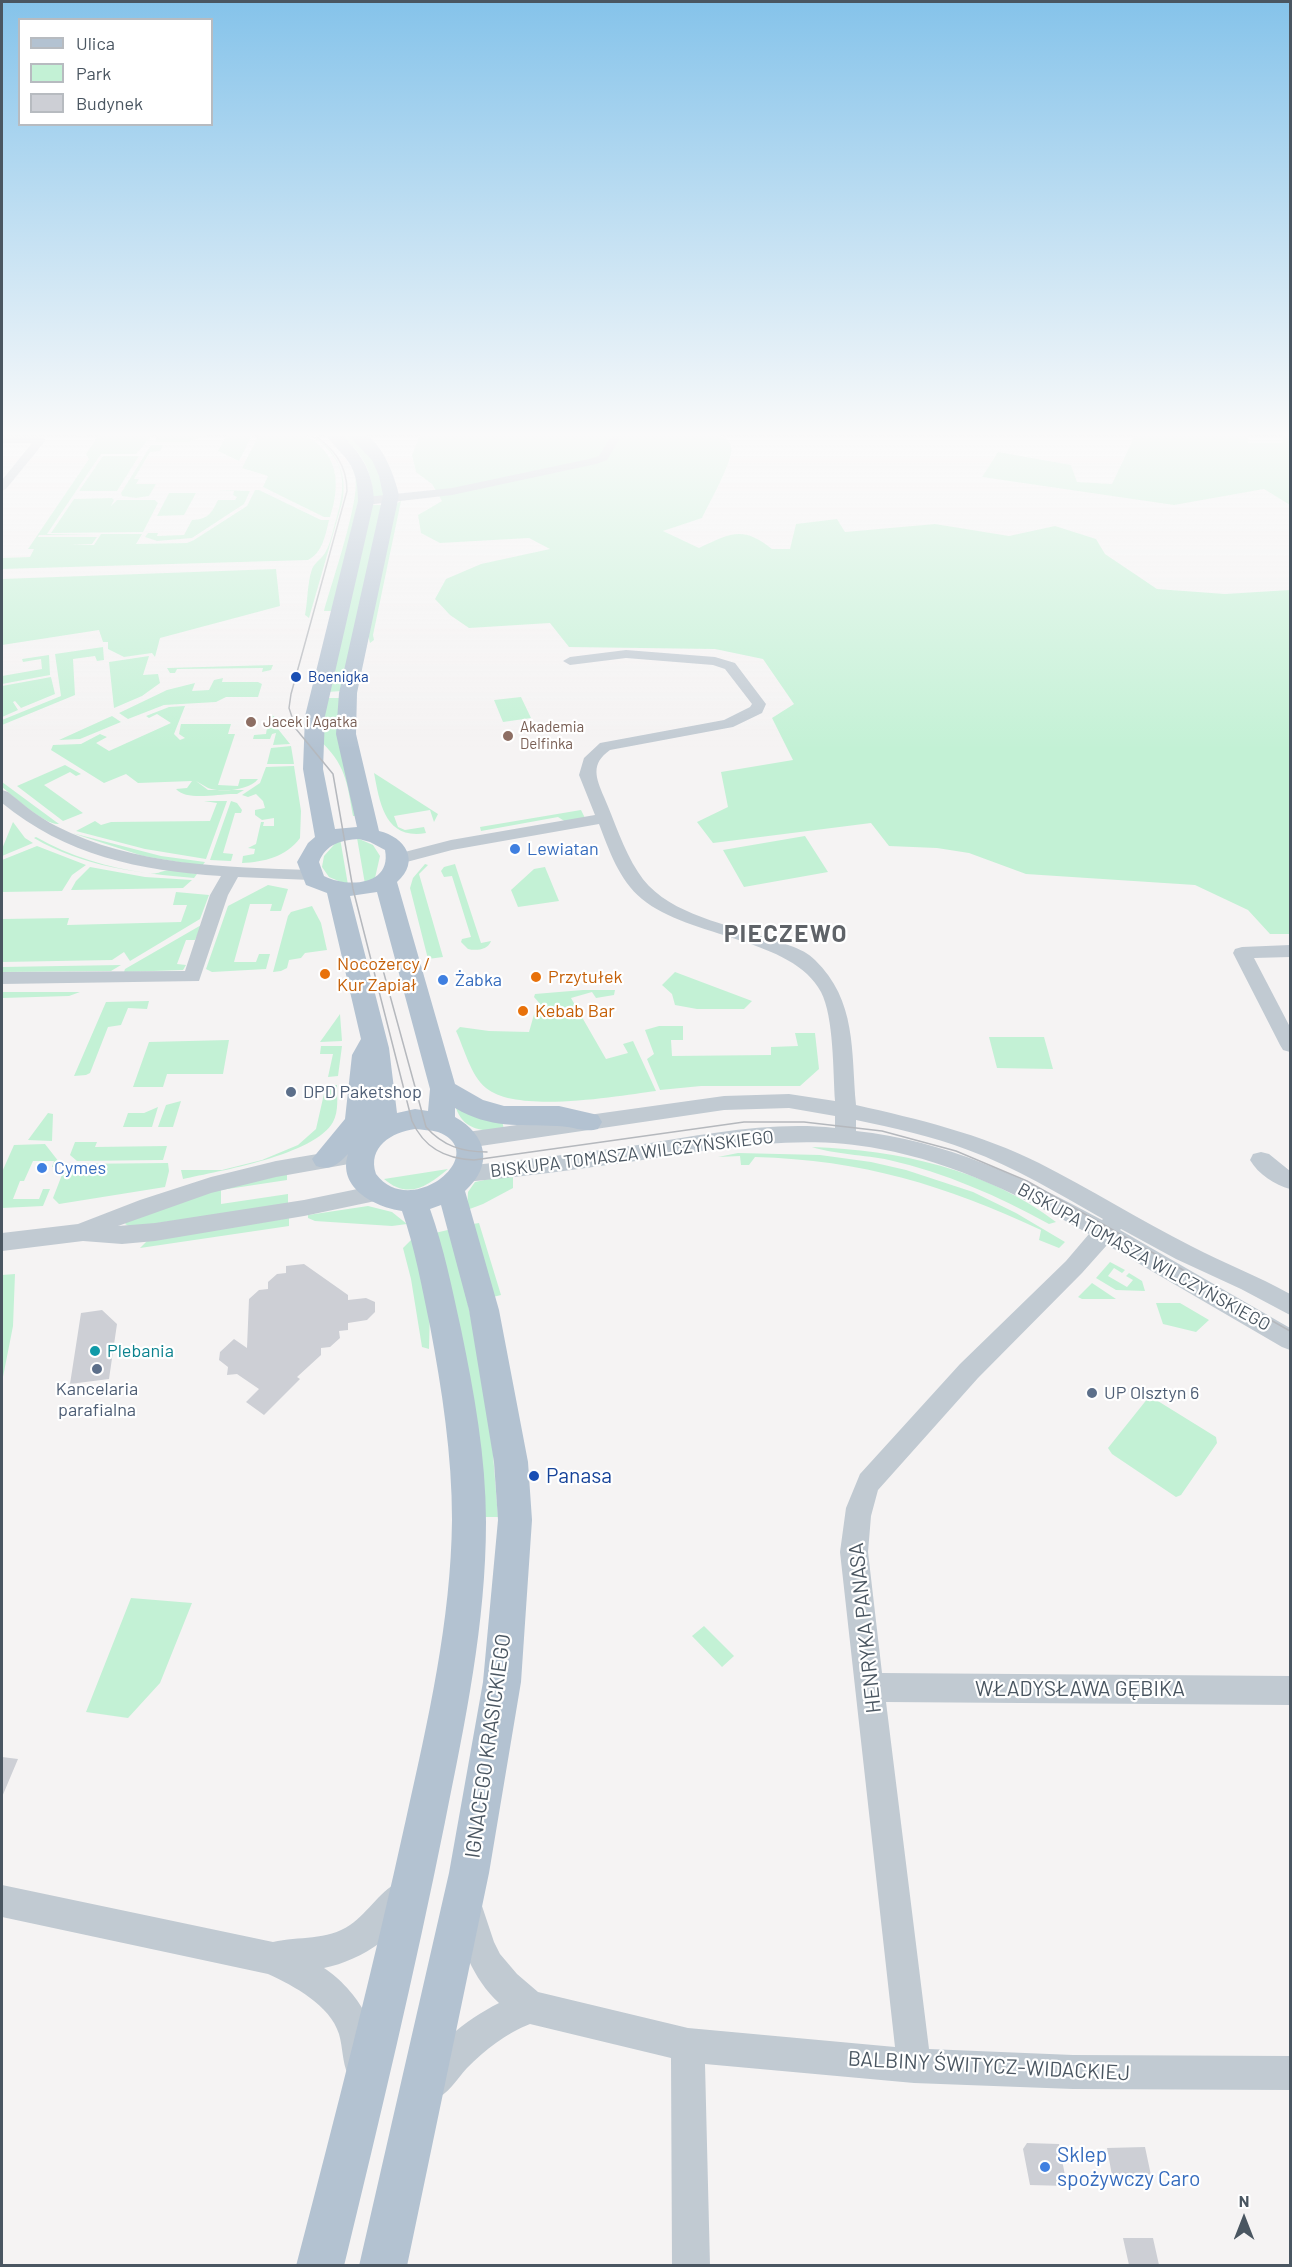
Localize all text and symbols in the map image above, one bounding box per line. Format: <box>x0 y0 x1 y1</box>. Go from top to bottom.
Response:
legend <box>18 18 213 126</box>
text: Ulica <box>76 32 115 54</box>
text: Park <box>76 62 111 84</box>
text: Budynek <box>76 92 143 114</box>
place label: Boenigka <box>308 668 369 686</box>
marker: Boenigka <box>289 670 303 684</box>
place label: Jacek i Agatka <box>263 713 357 731</box>
marker: Jacek i Agatka <box>244 715 258 729</box>
place label: Akademia Delfinka <box>520 718 584 753</box>
marker: Akademia Delfinka <box>501 729 515 743</box>
place label: Lewiatan <box>527 838 599 860</box>
marker: Lewiatan <box>508 842 522 856</box>
district label: PIECZEWO <box>724 920 848 948</box>
place label: Nocożercy / Kur Zapiał <box>337 953 431 996</box>
place label: Przytułek <box>548 966 623 988</box>
marker: Nocożercy / Kur Zapiał <box>318 967 332 981</box>
place label: Żabka <box>455 969 502 991</box>
marker: Przytułek <box>529 970 543 984</box>
marker: Żabka <box>436 973 450 987</box>
place label: Kebab Bar <box>535 1000 615 1022</box>
marker: Kebab Bar <box>516 1004 530 1018</box>
place label: DPD Paketshop <box>303 1081 422 1103</box>
marker: DPD Paketshop <box>284 1085 298 1099</box>
street label: BISKUPA TOMASZA WILCZYŃSKIEGO <box>489 1126 775 1182</box>
place label: Cymes <box>54 1157 106 1179</box>
marker: Cymes <box>35 1161 49 1175</box>
street label: BISKUPA TOMASZA WILCZYŃSKIEGO <box>1014 1178 1274 1336</box>
place label: Plebania <box>107 1340 174 1362</box>
marker: Plebania <box>88 1344 102 1358</box>
marker: Kancelaria parafialna <box>90 1362 104 1376</box>
place label: Kancelaria parafialna <box>56 1378 138 1420</box>
place label: UP Olsztyn 6 <box>1104 1382 1199 1404</box>
marker: UP Olsztyn 6 <box>1085 1386 1099 1400</box>
place label: Panasa <box>546 1463 612 1489</box>
marker: Panasa <box>527 1469 541 1483</box>
street label: HENRYKA PANASA <box>844 1541 886 1715</box>
street label: IGNACEGO KRASICKIEGO <box>460 1632 516 1860</box>
street label: WŁADYSŁAWA GĘBIKA <box>975 1676 1185 1702</box>
street label: BALBINY ŚWITYCZ-WIDACKIEJ <box>847 2046 1131 2086</box>
place label: Sklep spożywczy Caro <box>1057 2142 1200 2192</box>
marker: Sklep spożywczy Caro <box>1038 2160 1052 2174</box>
north arrow <box>1214 2189 1274 2249</box>
text: N <box>1239 2191 1249 2210</box>

